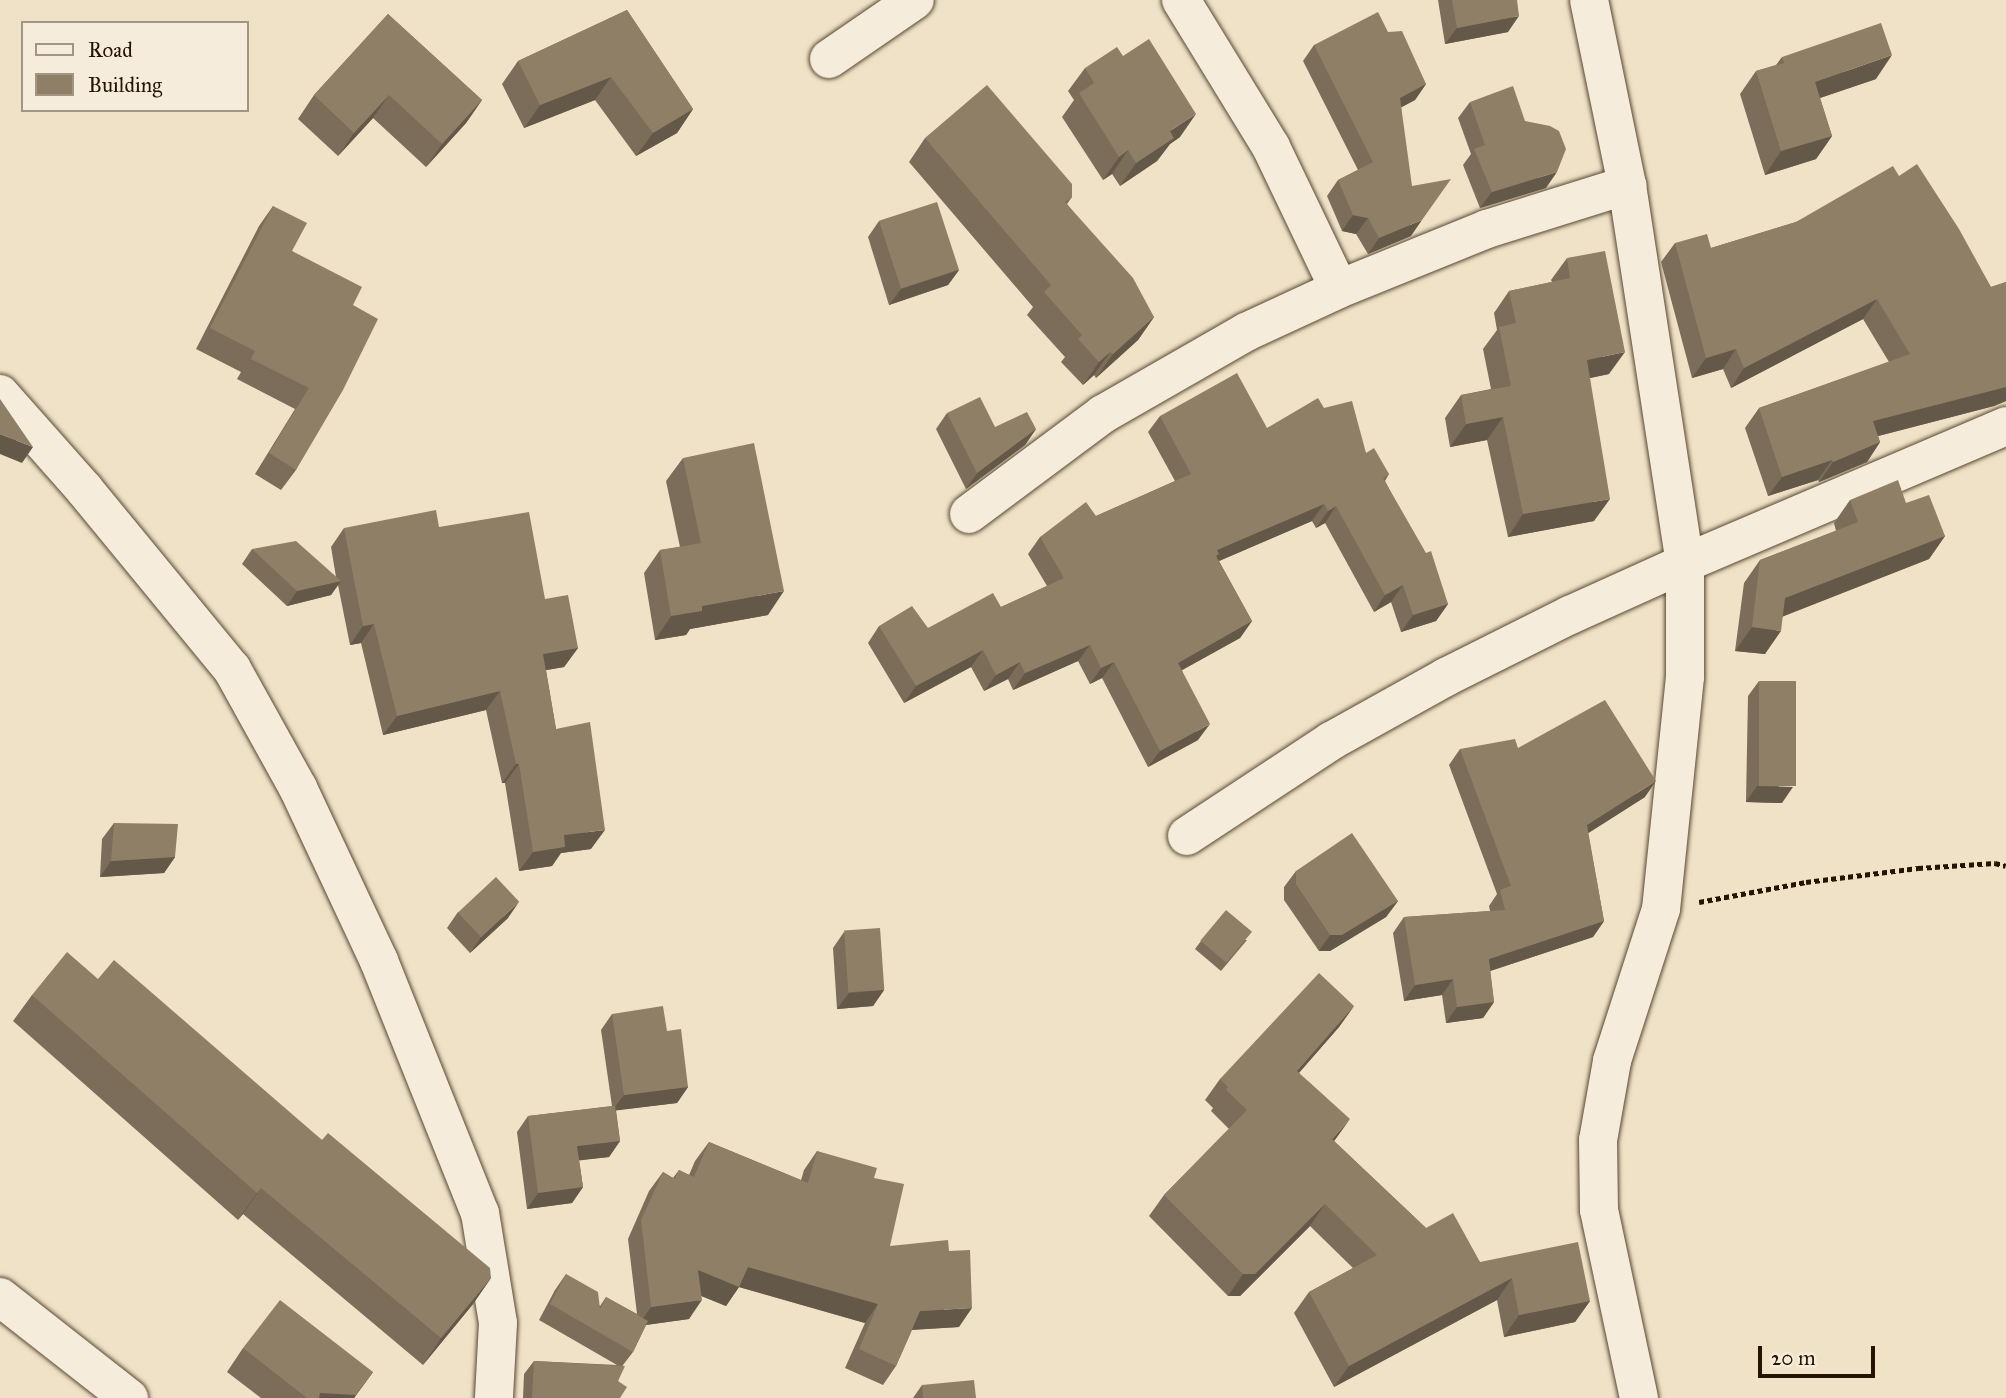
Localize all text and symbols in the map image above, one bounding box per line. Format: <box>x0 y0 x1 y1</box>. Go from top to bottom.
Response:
legend <box>21 21 248 112</box>
text: Road <box>88 37 133 63</box>
text: Building <box>88 72 162 98</box>
scale bar <box>1761 1332 1878 1376</box>
text: 20 m <box>1771 1345 1816 1371</box>

